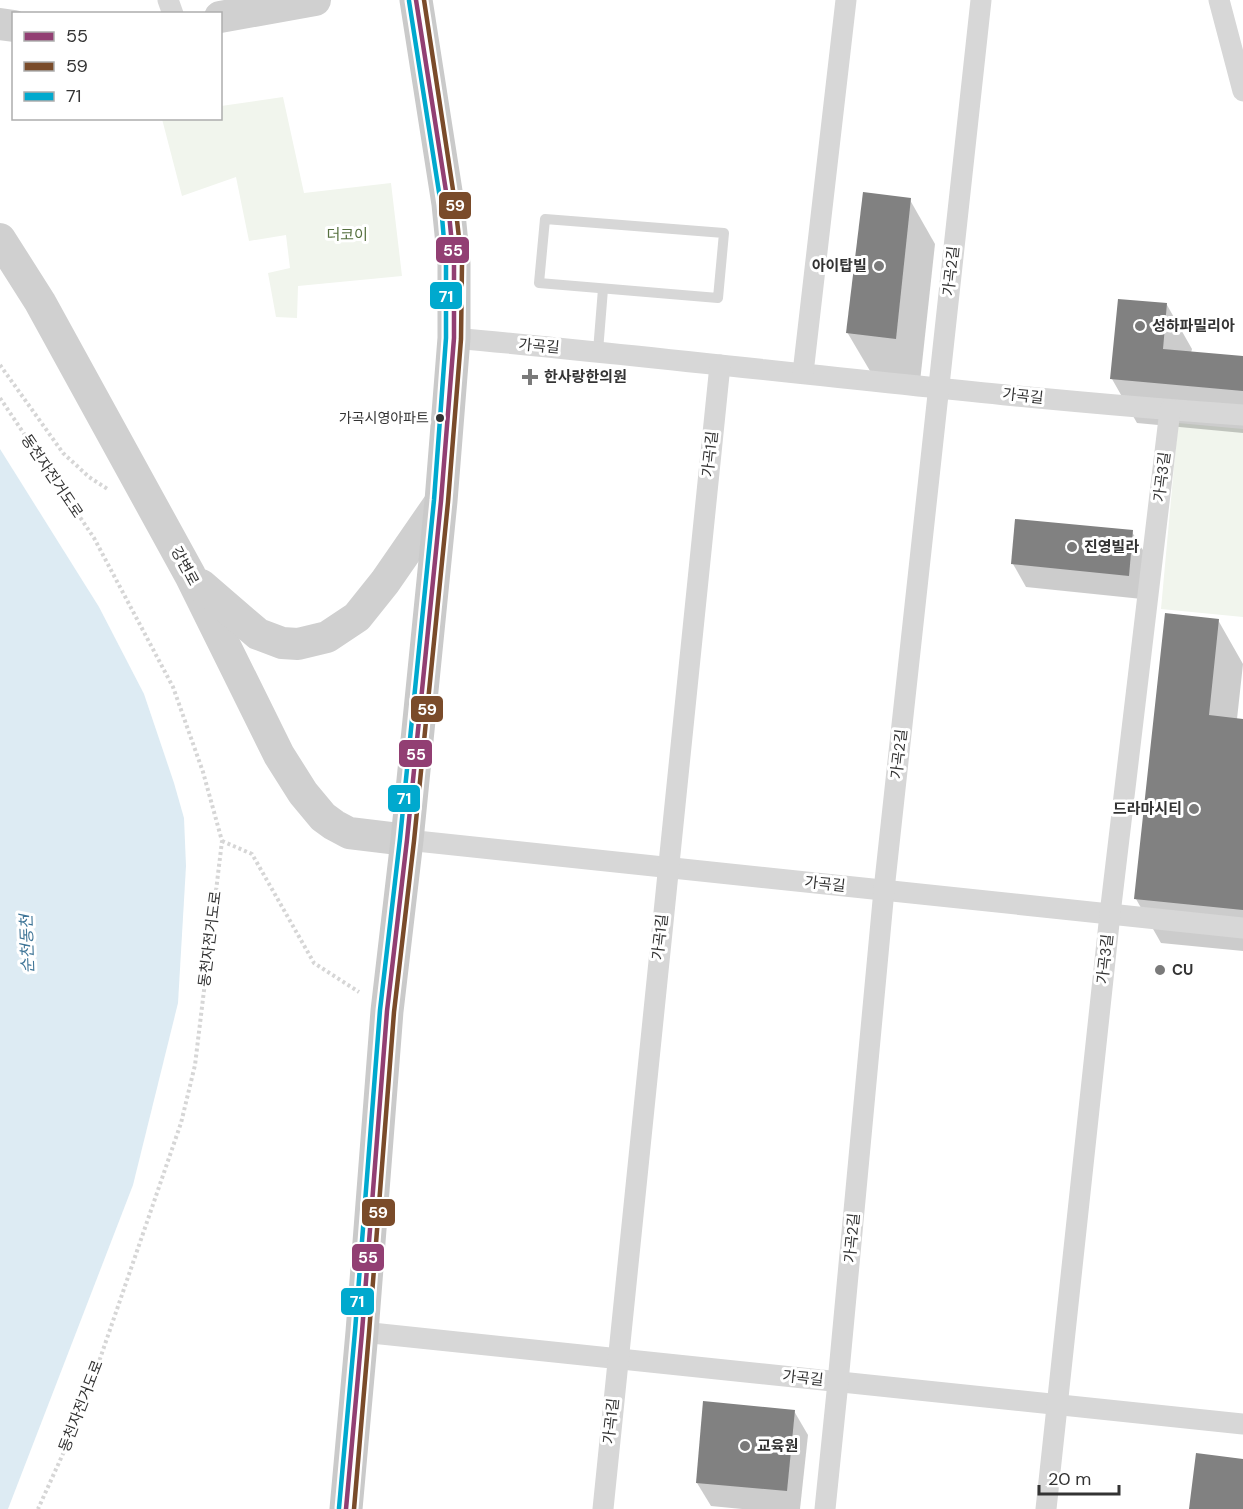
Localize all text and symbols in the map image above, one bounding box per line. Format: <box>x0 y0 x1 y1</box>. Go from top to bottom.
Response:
legend <box>12 12 222 120</box>
text: 55 <box>66 24 88 48</box>
text: 59 <box>66 54 88 78</box>
text: 71 <box>66 84 81 108</box>
line badge: 59 <box>438 191 472 220</box>
text: 59 <box>445 195 465 216</box>
park label: 더코이 <box>326 225 368 245</box>
line badge: 55 <box>435 236 470 264</box>
text: 55 <box>443 240 463 261</box>
street label: 가곡2길 <box>938 245 964 297</box>
place label: 아이탑빌 <box>812 256 867 276</box>
marker: 아이탑빌 <box>872 259 886 273</box>
line badge: 71 <box>429 281 463 310</box>
text: 71 <box>439 286 453 307</box>
place label: 성하파밀리아 <box>1152 316 1235 336</box>
marker: 성하파밀리아 <box>1133 319 1147 333</box>
street label: 가곡길 <box>518 334 560 358</box>
place label: 한사랑한의원 <box>544 367 627 387</box>
marker: 한사랑한의원 <box>521 368 539 386</box>
street label: 가곡길 <box>1001 384 1045 408</box>
place label: 가곡시영아파트 <box>339 409 429 427</box>
marker: 가곡시영아파트 <box>434 412 446 424</box>
street label: 동천자전거도로 <box>17 430 87 522</box>
street label: 가곡1길 <box>698 430 722 478</box>
street label: 가곡3길 <box>1149 451 1175 503</box>
place label: 진영빌라 <box>1084 537 1139 557</box>
marker: 진영빌라 <box>1065 540 1079 554</box>
street label: 강변로 <box>166 543 204 589</box>
line badge: 59 <box>410 695 444 723</box>
text: 59 <box>417 699 437 720</box>
street label: 가곡2길 <box>886 728 912 780</box>
line badge: 55 <box>398 739 433 768</box>
text: 55 <box>406 744 426 765</box>
line badge: 71 <box>387 784 421 813</box>
text: 71 <box>397 788 411 809</box>
place label: 드라마시티 <box>1113 799 1182 819</box>
marker: 드라마시티 <box>1187 802 1201 816</box>
street label: 가곡길 <box>803 872 847 896</box>
street label: 동천자전거도로 <box>194 890 226 988</box>
water label: 순천동천 <box>15 912 39 974</box>
street label: 가곡1길 <box>648 913 672 961</box>
street label: 가곡3길 <box>1092 933 1118 985</box>
place label: CU <box>1172 960 1193 980</box>
marker: CU <box>1153 963 1167 977</box>
line badge: 59 <box>361 1198 396 1227</box>
text: 59 <box>368 1202 388 1223</box>
street label: 가곡2길 <box>840 1212 864 1264</box>
line badge: 55 <box>351 1243 385 1272</box>
text: 55 <box>358 1247 378 1268</box>
line badge: 71 <box>340 1287 375 1316</box>
text: 71 <box>350 1291 364 1312</box>
street label: 동천자전거도로 <box>54 1357 108 1455</box>
street label: 가곡길 <box>781 1366 825 1390</box>
street label: 가곡1길 <box>599 1397 623 1445</box>
place label: 교육원 <box>757 1436 798 1456</box>
marker: 교육원 <box>738 1439 752 1453</box>
scale bar <box>1039 1458 1118 1496</box>
text: 20 m <box>1048 1467 1091 1491</box>

